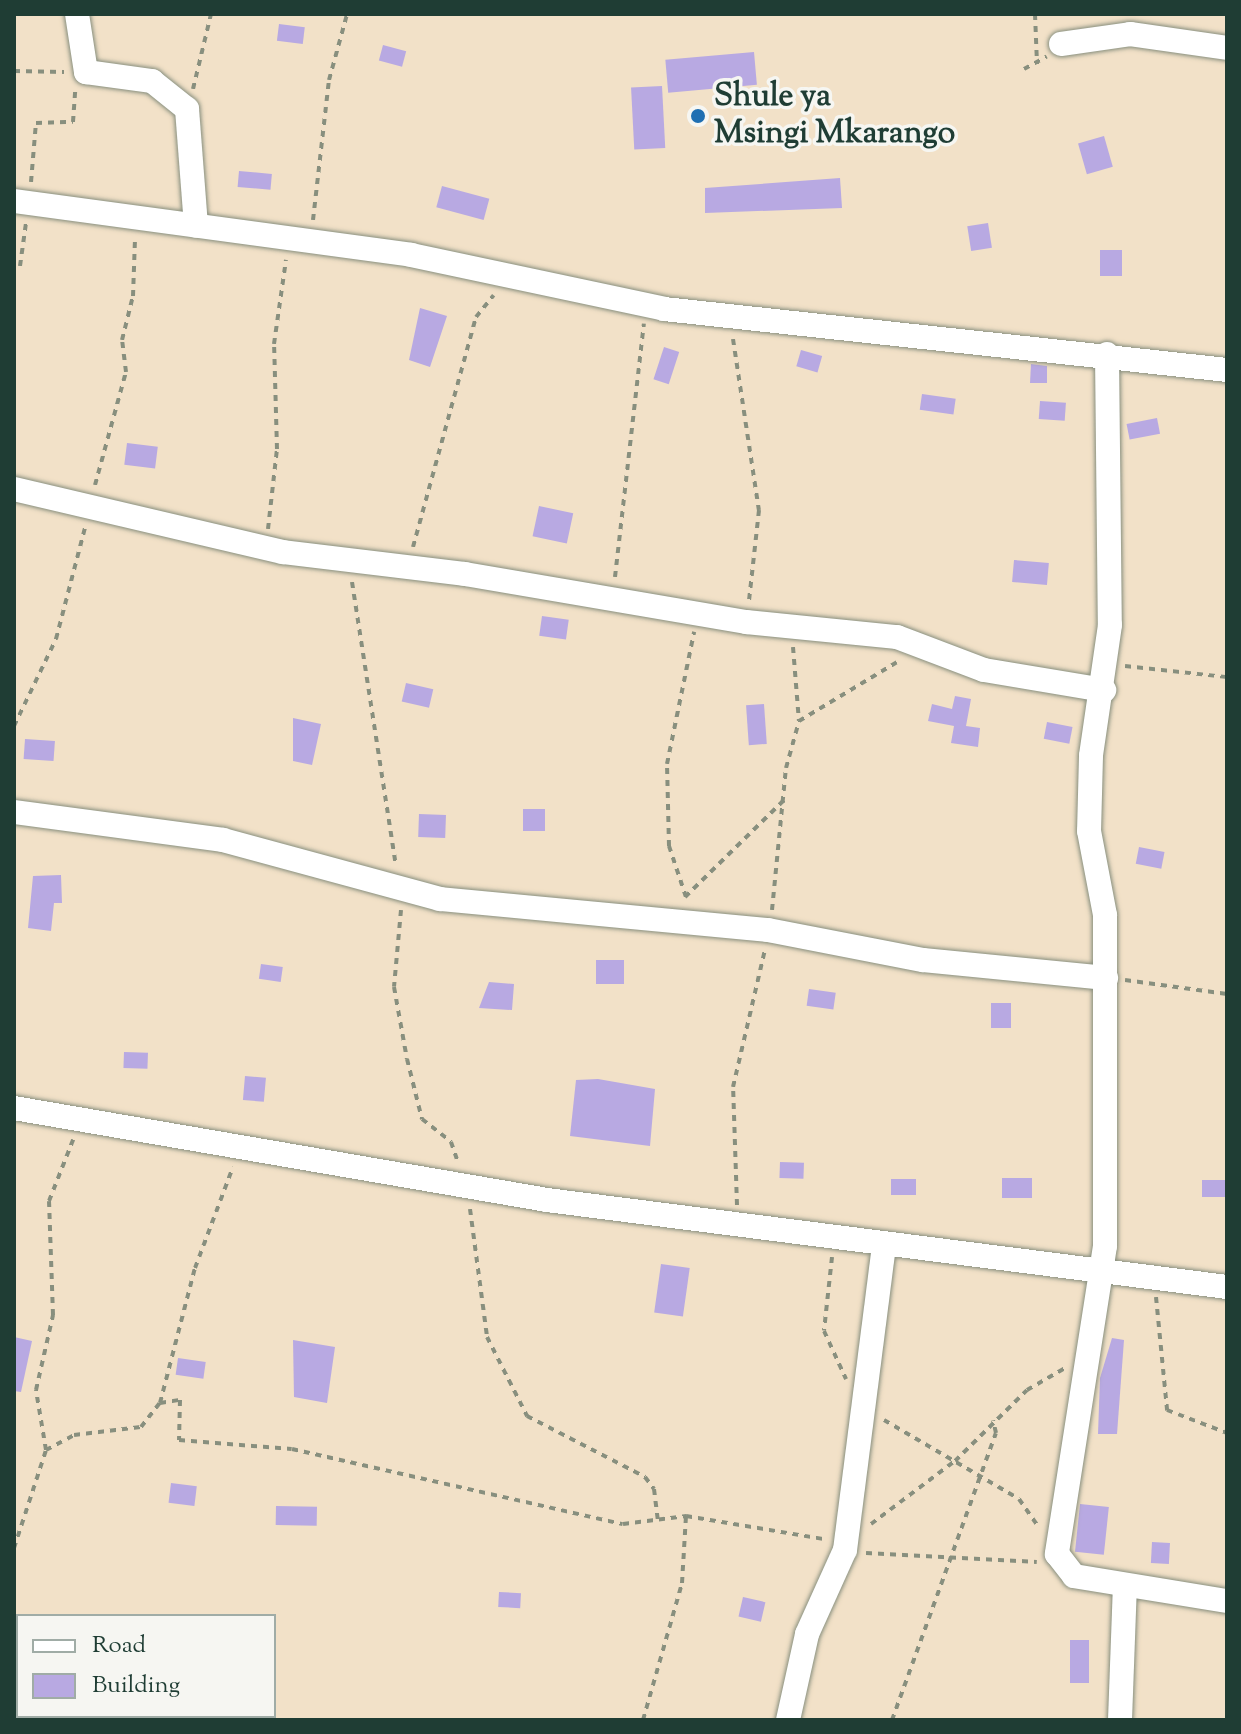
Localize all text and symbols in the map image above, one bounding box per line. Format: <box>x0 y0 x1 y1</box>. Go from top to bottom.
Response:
place label: Shule ya Msingi Mkarango <box>714 79 955 154</box>
marker: Shule ya Msingi Mkarango <box>689 107 707 125</box>
legend <box>16 1614 276 1718</box>
text: Road <box>92 1629 146 1663</box>
text: Building <box>92 1669 180 1703</box>

